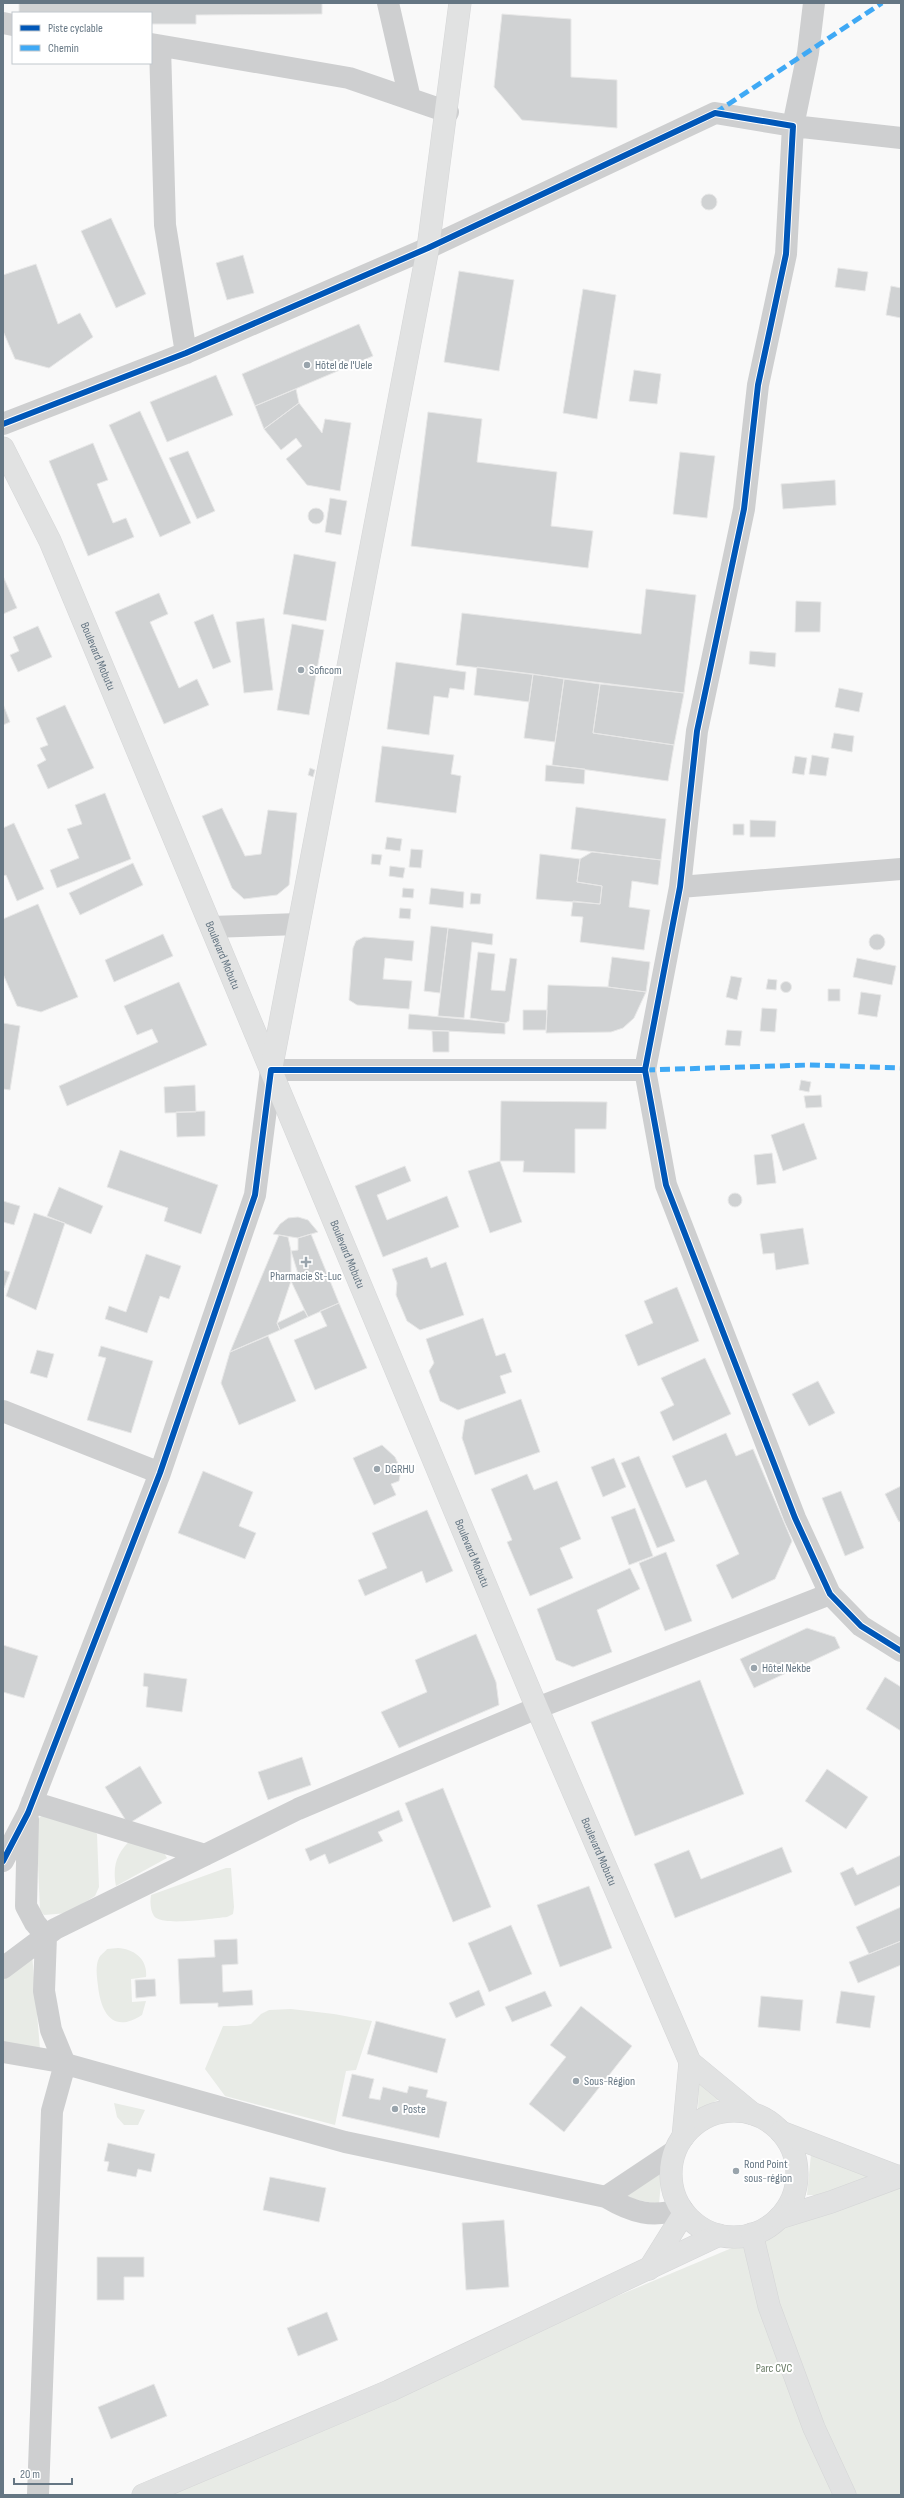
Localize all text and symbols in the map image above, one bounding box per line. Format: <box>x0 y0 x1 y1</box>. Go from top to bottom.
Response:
legend <box>12 12 152 64</box>
text: Piste cyclable <box>48 21 103 36</box>
text: Chemin <box>48 41 79 56</box>
place label: Hôtel de l'Uele <box>315 358 372 373</box>
marker: Hôtel de l'Uele <box>302 360 312 370</box>
street label: Boulevard Mobutu <box>77 620 118 693</box>
place label: Soficom <box>309 663 342 678</box>
marker: Soficom <box>296 665 306 675</box>
street label: Boulevard Mobutu <box>202 919 243 992</box>
street label: Boulevard Mobutu <box>326 1218 368 1291</box>
marker: Pharmacie St-Luc <box>301 1257 311 1267</box>
place label: Pharmacie St-Luc <box>270 1269 342 1284</box>
place label: DGRHU <box>385 1462 415 1477</box>
marker: DGRHU <box>372 1464 382 1474</box>
street label: Boulevard Mobutu <box>451 1517 493 1590</box>
place label: Hôtel Nekbe <box>762 1661 811 1676</box>
marker: Hôtel Nekbe <box>749 1663 759 1673</box>
street label: Boulevard Mobutu <box>577 1815 620 1888</box>
place label: Sous-Région <box>584 2074 635 2089</box>
marker: Sous-Région <box>571 2076 581 2086</box>
place label: Poste <box>403 2102 426 2117</box>
marker: Poste <box>390 2104 400 2114</box>
place label: Rond Point sous-région <box>744 2157 792 2186</box>
marker: Rond Point sous-région <box>731 2166 741 2176</box>
park label: Parc CVC <box>756 2361 792 2376</box>
scale bar <box>14 2460 72 2486</box>
text: 20 m <box>20 2467 40 2482</box>

